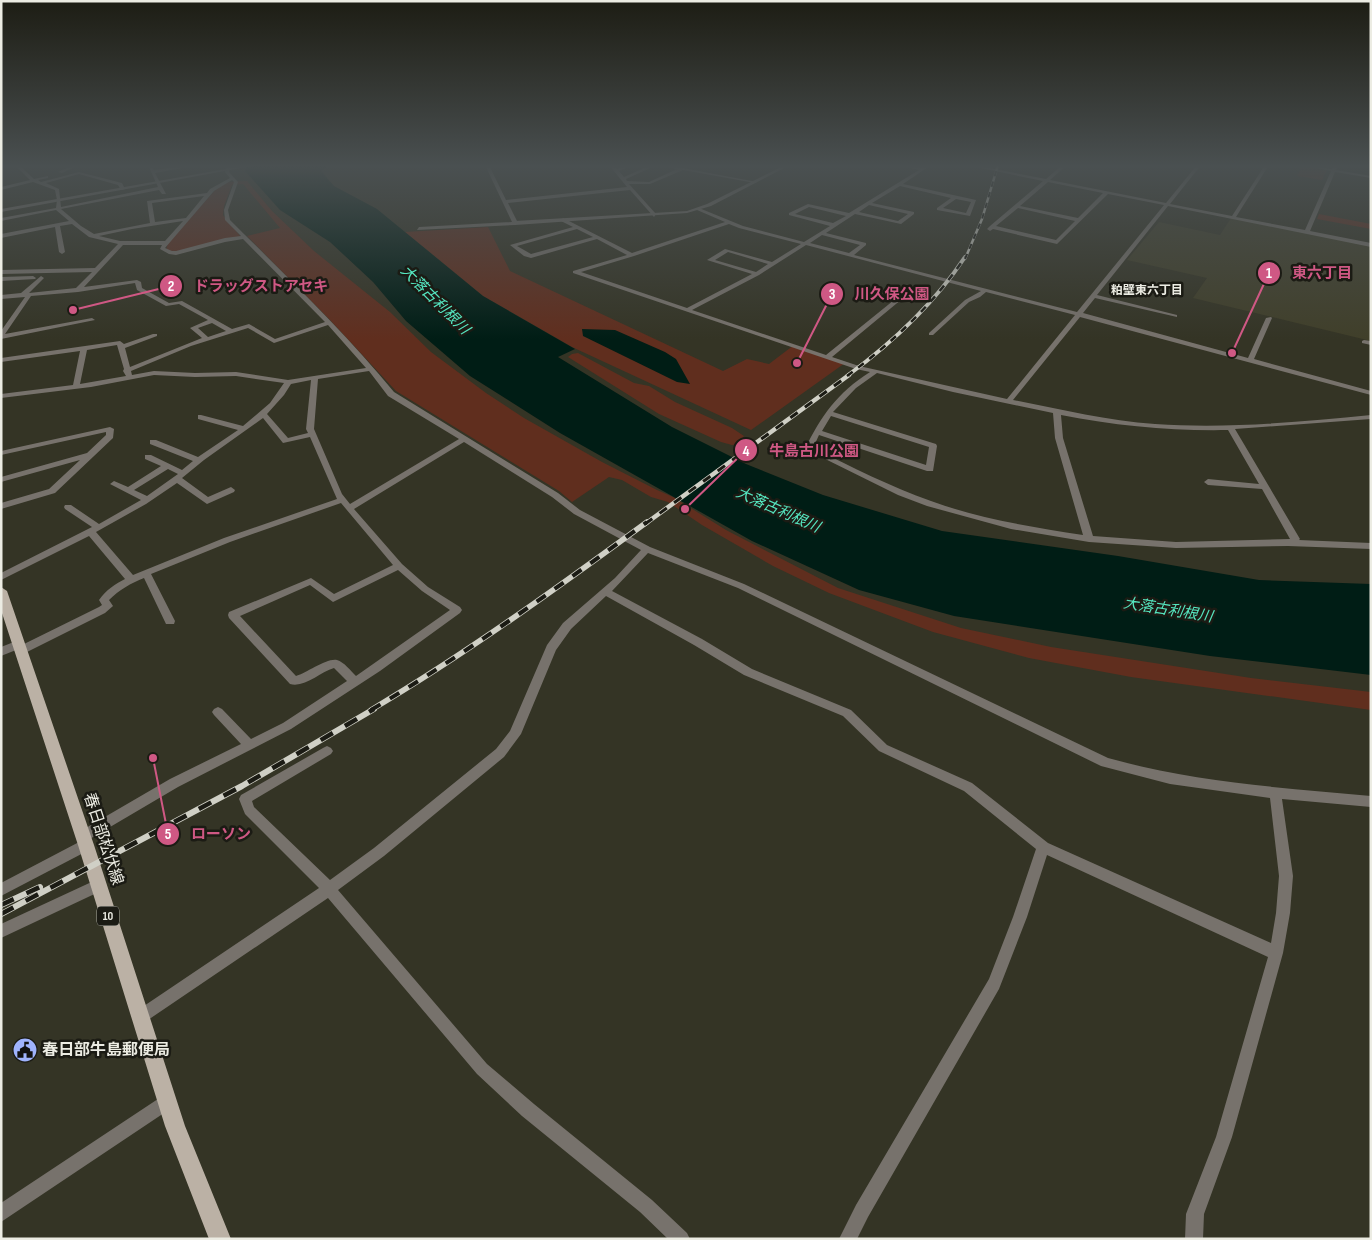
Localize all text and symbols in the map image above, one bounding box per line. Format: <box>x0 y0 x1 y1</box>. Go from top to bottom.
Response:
callout: 東六丁目 <box>1257 258 1362 288</box>
water label: 大落古利根川 <box>396 261 475 340</box>
text: 1 <box>1266 264 1272 283</box>
text: 東六丁目 <box>1292 264 1352 283</box>
callout: ドラッグストアセキ <box>159 271 339 301</box>
text: 2 <box>168 277 174 296</box>
text: ドラッグストアセキ <box>194 277 328 296</box>
callout: 川久保公園 <box>820 279 940 309</box>
district label: 粕壁東六丁目 <box>1111 283 1183 298</box>
text: 3 <box>829 285 836 304</box>
text: 川久保公園 <box>854 285 930 304</box>
callout: 牛島古川公園 <box>734 435 869 465</box>
text: 4 <box>743 442 750 461</box>
text: 牛島古川公園 <box>769 442 859 461</box>
water label: 大落古利根川 <box>733 483 825 538</box>
water label: 大落古利根川 <box>1122 594 1216 627</box>
street label: 春日部松伏線 <box>79 790 127 888</box>
callout: ローソン <box>156 819 261 849</box>
text: 5 <box>165 825 172 844</box>
text: ローソン <box>191 825 251 844</box>
road number: 10 <box>97 906 119 926</box>
public building icon: 春日部牛島郵便局 <box>12 1037 38 1063</box>
place label: 春日部牛島郵便局 <box>42 1041 170 1060</box>

